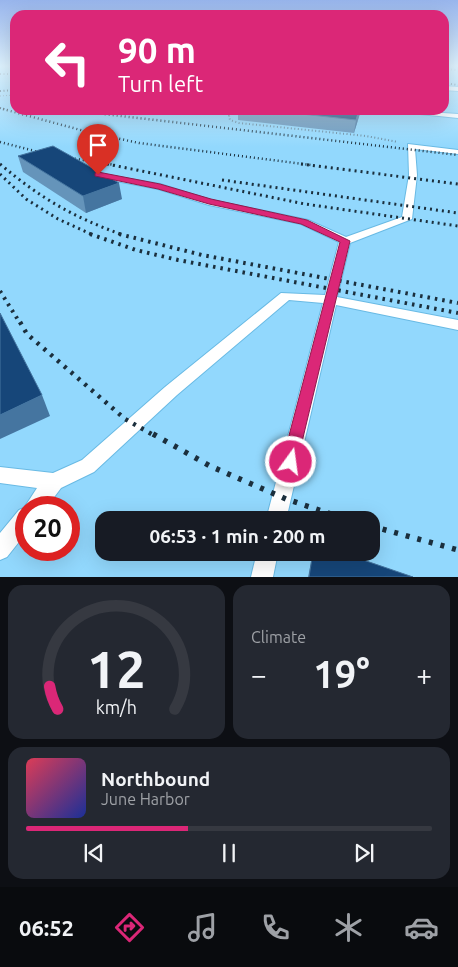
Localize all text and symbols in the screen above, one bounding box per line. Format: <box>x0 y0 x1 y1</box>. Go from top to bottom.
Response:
icon: left <box>35 30 100 95</box>
text: 90 m <box>118 30 196 70</box>
text: Turn left <box>118 71 203 96</box>
pin <box>77 124 119 175</box>
icon: arrive <box>84 131 112 159</box>
position arrow <box>264 435 316 487</box>
speed limit sign: 20 <box>15 496 80 561</box>
text: 06:53 · 1 min · 200 m <box>150 525 325 547</box>
text: Climate <box>251 628 306 646</box>
text: 12 <box>87 640 146 698</box>
text: 19° <box>313 653 370 695</box>
text: − <box>251 659 267 690</box>
text: + <box>416 659 432 690</box>
text: km/h <box>96 697 137 717</box>
text: Northbound <box>101 768 210 790</box>
text: June Harbor <box>101 790 190 808</box>
icon: previous <box>80 839 108 867</box>
icon: pause <box>215 839 243 867</box>
icon: next <box>350 839 378 867</box>
icon: directions <box>112 910 147 945</box>
icon: music <box>185 910 220 945</box>
icon: phone <box>258 910 293 945</box>
icon: climate <box>331 910 366 945</box>
icon: car <box>404 910 439 945</box>
text: 06:52 <box>19 915 74 940</box>

